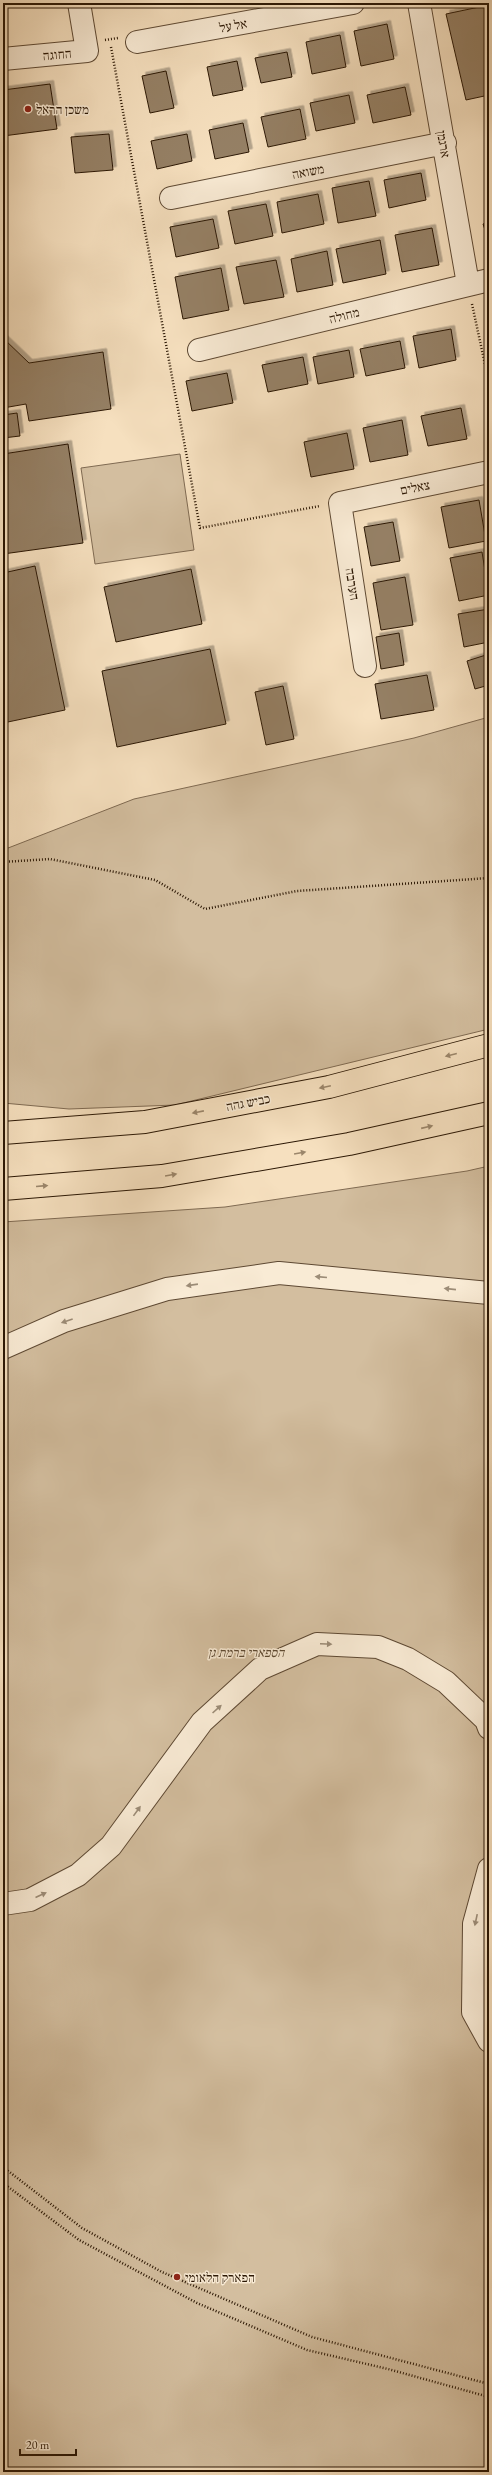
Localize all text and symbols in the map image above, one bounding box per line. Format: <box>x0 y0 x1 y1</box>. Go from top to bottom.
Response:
street label: אל על <box>218 15 249 36</box>
street label: החוגה <box>42 45 72 64</box>
place label: משכן הראל <box>36 101 89 118</box>
marker: משכן הראל <box>23 104 33 114</box>
street label: ארגמן <box>433 129 454 159</box>
street label: משואה <box>291 160 326 183</box>
street label: מחולה <box>327 304 361 327</box>
street label: צאלים <box>399 476 431 499</box>
street label: הערבה <box>342 567 363 602</box>
one-way arrow <box>445 1052 457 1058</box>
one-way arrow <box>319 1085 331 1091</box>
street label: כביש גהה <box>224 1090 272 1115</box>
one-way arrow <box>191 1109 204 1115</box>
one-way arrow <box>421 1123 433 1129</box>
one-way arrow <box>293 1150 306 1156</box>
one-way arrow <box>165 1171 177 1177</box>
one-way arrow <box>36 1182 48 1189</box>
one-way arrow <box>315 1273 327 1280</box>
one-way arrow <box>186 1282 198 1288</box>
one-way arrow <box>444 1285 456 1292</box>
one-way arrow <box>61 1318 73 1324</box>
one-way arrow <box>320 1641 332 1648</box>
park label: הספארי ברמת גן <box>208 1644 285 1661</box>
one-way arrow <box>212 1704 222 1713</box>
one-way arrow <box>133 1805 141 1816</box>
one-way arrow <box>35 1892 46 1898</box>
one-way arrow <box>472 1914 478 1926</box>
place label: הפארק הלאומי <box>185 2269 255 2286</box>
marker: הפארק הלאומי <box>172 2272 182 2282</box>
scale bar <box>20 2431 76 2457</box>
text: 20 m <box>26 2437 50 2453</box>

